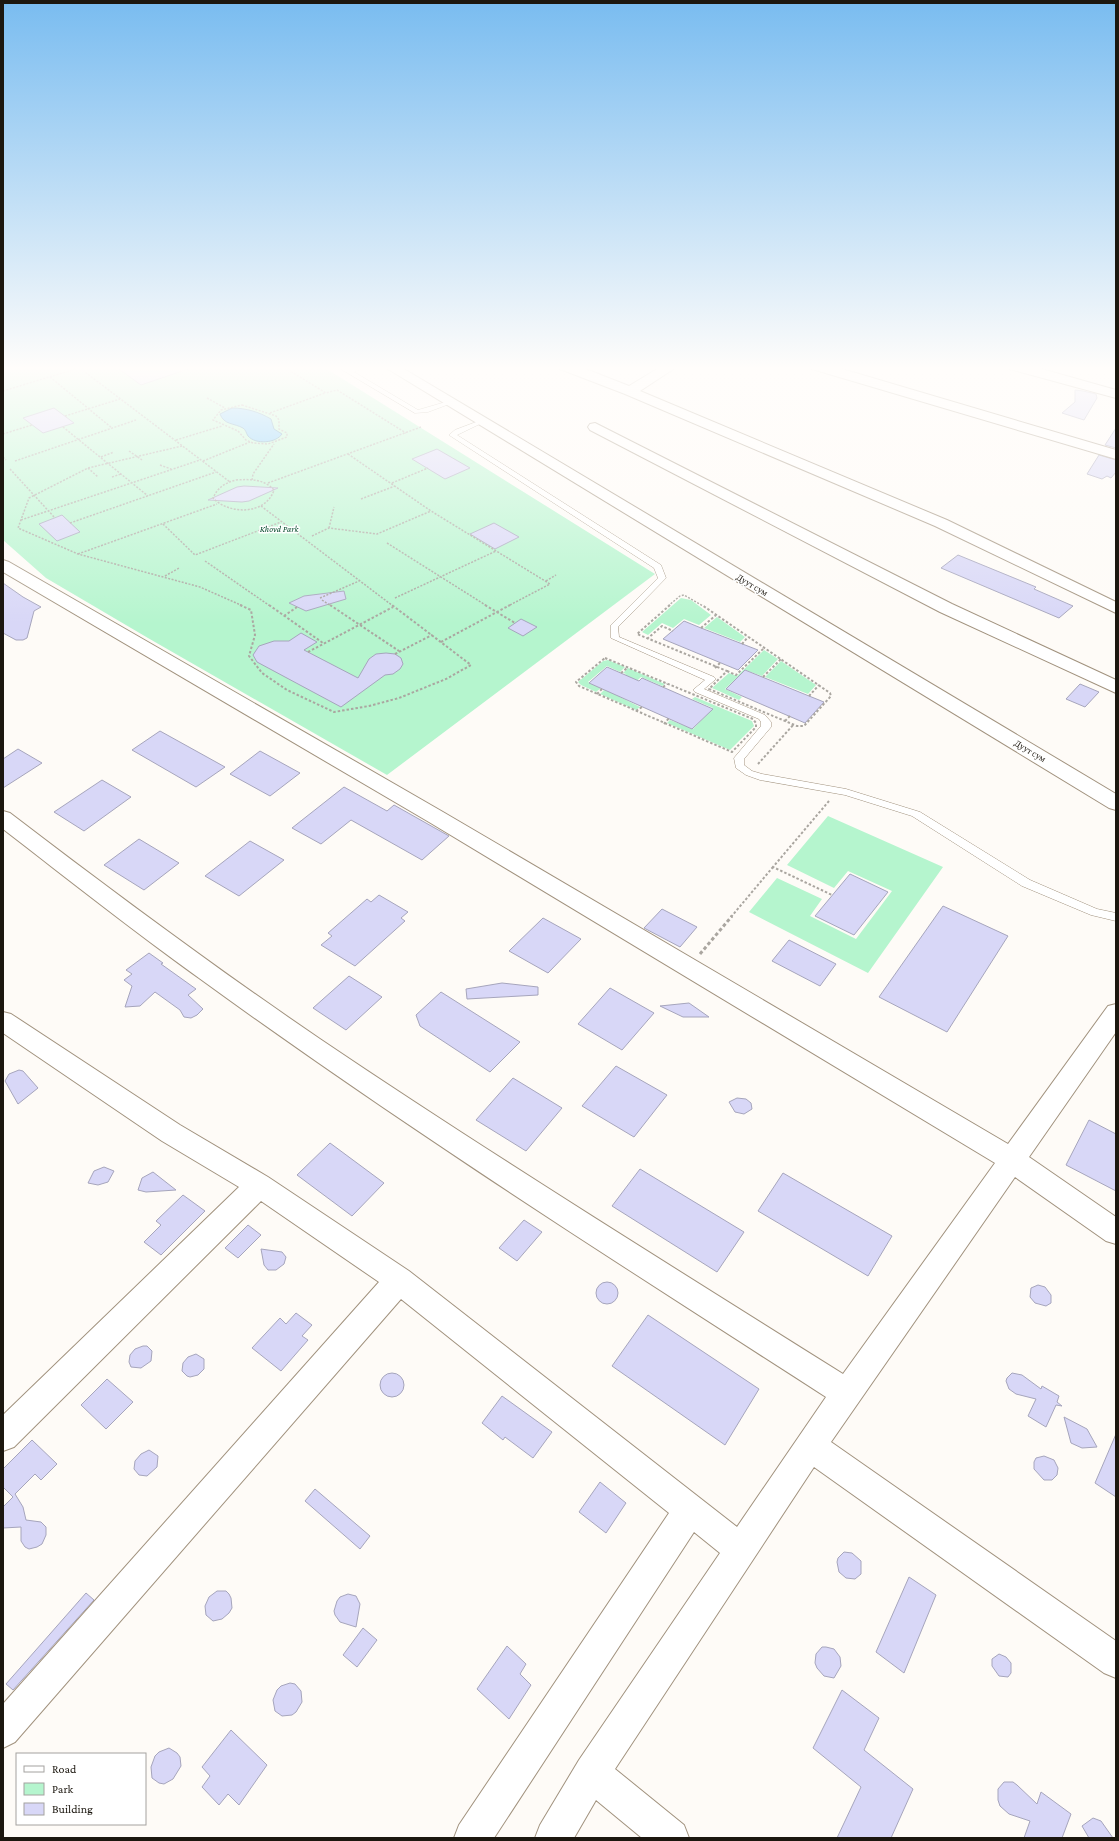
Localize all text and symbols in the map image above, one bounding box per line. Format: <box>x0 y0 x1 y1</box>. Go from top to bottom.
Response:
park label: Khovd Park <box>260 524 299 534</box>
street label: Дуут сум <box>735 572 770 598</box>
street label: Дуут сум <box>1013 738 1048 764</box>
legend <box>16 1753 146 1825</box>
text: Road <box>52 1762 77 1776</box>
text: Park <box>52 1782 74 1796</box>
text: Building <box>52 1802 93 1816</box>

